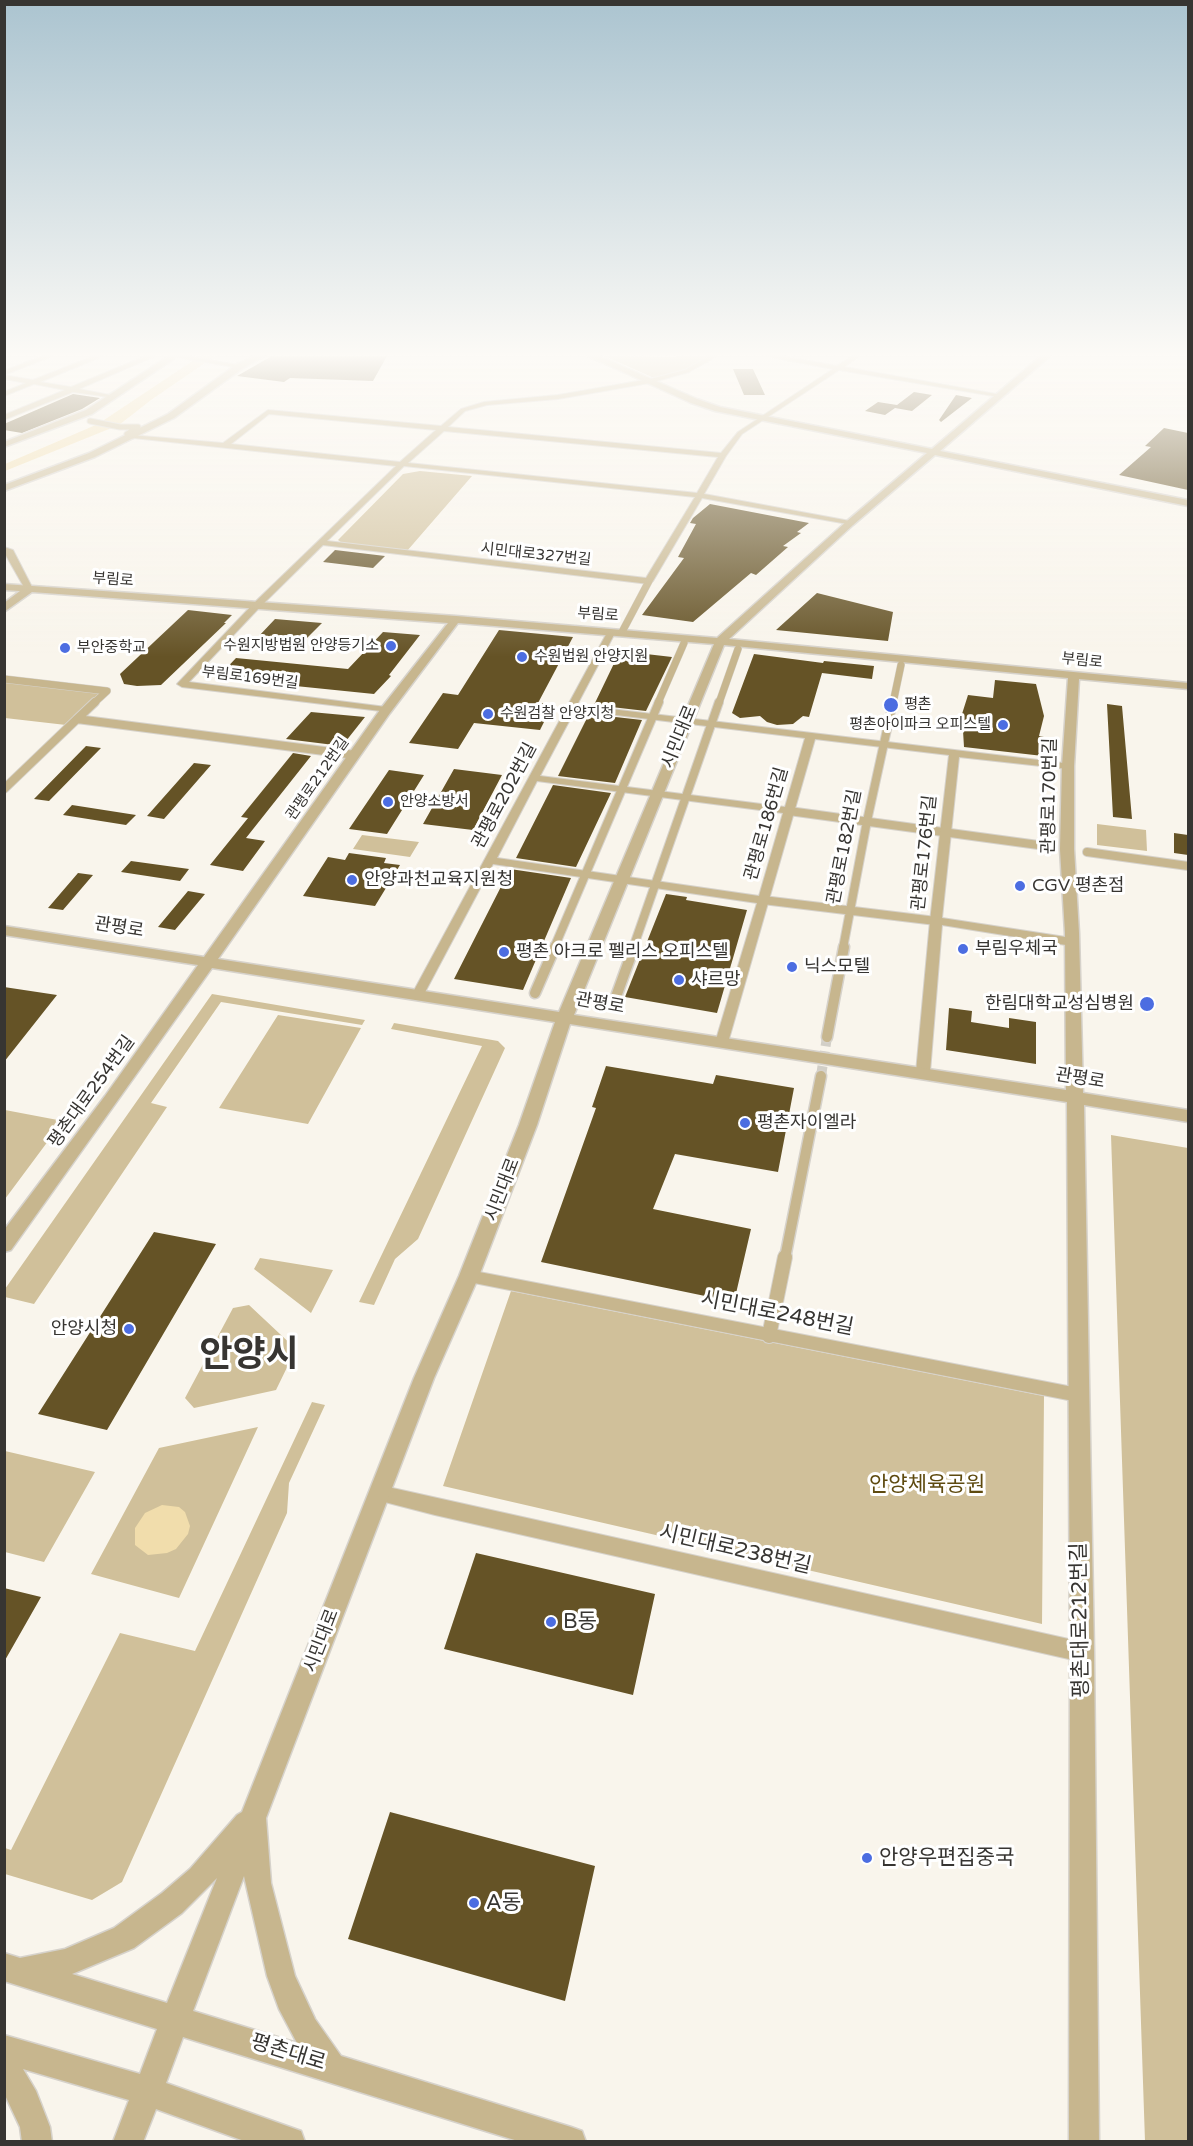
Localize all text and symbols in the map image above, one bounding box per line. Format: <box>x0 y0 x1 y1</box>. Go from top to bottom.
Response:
street label: 시민대로327번길 <box>480 540 592 570</box>
street label: 부림로 <box>92 570 134 590</box>
street label: 부림로 <box>577 605 619 625</box>
place label: 수원지방법원 안양등기소 <box>223 637 379 655</box>
place label: 부안중학교 <box>77 639 146 657</box>
marker: 수원지방법원 안양등기소 <box>384 639 398 653</box>
marker: 부안중학교 <box>58 641 72 655</box>
place label: 수원법원 안양지원 <box>534 648 648 666</box>
marker: 수원법원 안양지원 <box>515 650 529 664</box>
street label: 부림로 <box>1060 650 1104 672</box>
street label: 부림로169번길 <box>201 663 299 693</box>
marker: 평촌 <box>882 696 900 714</box>
place label: 평촌 <box>904 696 932 714</box>
street label: 시민대로 <box>658 702 702 772</box>
place label: 수원검찰 안양지청 <box>500 705 614 723</box>
marker: 수원검찰 안양지청 <box>481 707 495 721</box>
place label: 평촌아이파크 오피스텔 <box>849 716 991 734</box>
marker: 평촌아이파크 오피스텔 <box>996 718 1010 732</box>
street label: 관평로212번길 <box>283 734 353 824</box>
street label: 관평로170번길 <box>1038 737 1062 855</box>
street label: 관평로202번길 <box>468 739 542 853</box>
street label: 관평로186번길 <box>741 765 793 883</box>
street label: 관평로182번길 <box>823 788 867 906</box>
place label: 안양소방서 <box>400 793 469 811</box>
street label: 관평로176번길 <box>908 794 942 912</box>
marker: 안양소방서 <box>381 795 395 809</box>
place label: 안양과천교육지원청 <box>364 869 513 891</box>
marker: 안양과천교육지원청 <box>345 873 359 887</box>
place label: CGV 평촌점 <box>1032 875 1125 897</box>
marker: CGV 평촌점 <box>1013 879 1027 893</box>
street label: 관평로 <box>93 913 145 943</box>
place label: 부림우체국 <box>975 938 1058 960</box>
place label: 평촌 아크로 펠리스 오피스텔 <box>516 941 729 963</box>
marker: 부림우체국 <box>956 942 970 956</box>
marker: 평촌 아크로 펠리스 오피스텔 <box>497 945 511 959</box>
place label: 닉스모텔 <box>804 956 870 978</box>
marker: 닉스모텔 <box>785 960 799 974</box>
place label: 샤르망 <box>691 969 741 991</box>
marker: 샤르망 <box>672 973 686 987</box>
street label: 관평로 <box>574 989 626 1019</box>
place label: 한림대학교성심병원 <box>985 993 1134 1015</box>
marker: 한림대학교성심병원 <box>1138 995 1156 1013</box>
street label: 평촌대로254번길 <box>44 1032 140 1152</box>
street label: 관평로 <box>1054 1064 1106 1094</box>
place label: 평촌자이엘라 <box>757 1112 856 1134</box>
marker: 평촌자이엘라 <box>738 1116 752 1130</box>
street label: 시민대로 <box>481 1155 525 1225</box>
street label: 시민대로248번길 <box>698 1287 856 1341</box>
place label: 안양시청 <box>51 1318 117 1340</box>
marker: 안양시청 <box>122 1322 136 1336</box>
district label: 안양시 <box>199 1335 299 1379</box>
park label: 안양체육공원 <box>869 1472 985 1498</box>
street label: 시민대로238번길 <box>656 1520 814 1580</box>
street label: 평촌대로212번길 <box>1067 1542 1095 1698</box>
street label: 시민대로 <box>300 1606 344 1676</box>
place label: B동 <box>563 1609 597 1635</box>
marker: B동 <box>544 1615 558 1629</box>
place label: 안양우편집중국 <box>879 1845 1014 1871</box>
marker: 안양우편집중국 <box>860 1851 874 1865</box>
place label: A동 <box>486 1890 521 1916</box>
marker: A동 <box>467 1896 481 1910</box>
street label: 평촌대로 <box>247 2030 329 2076</box>

